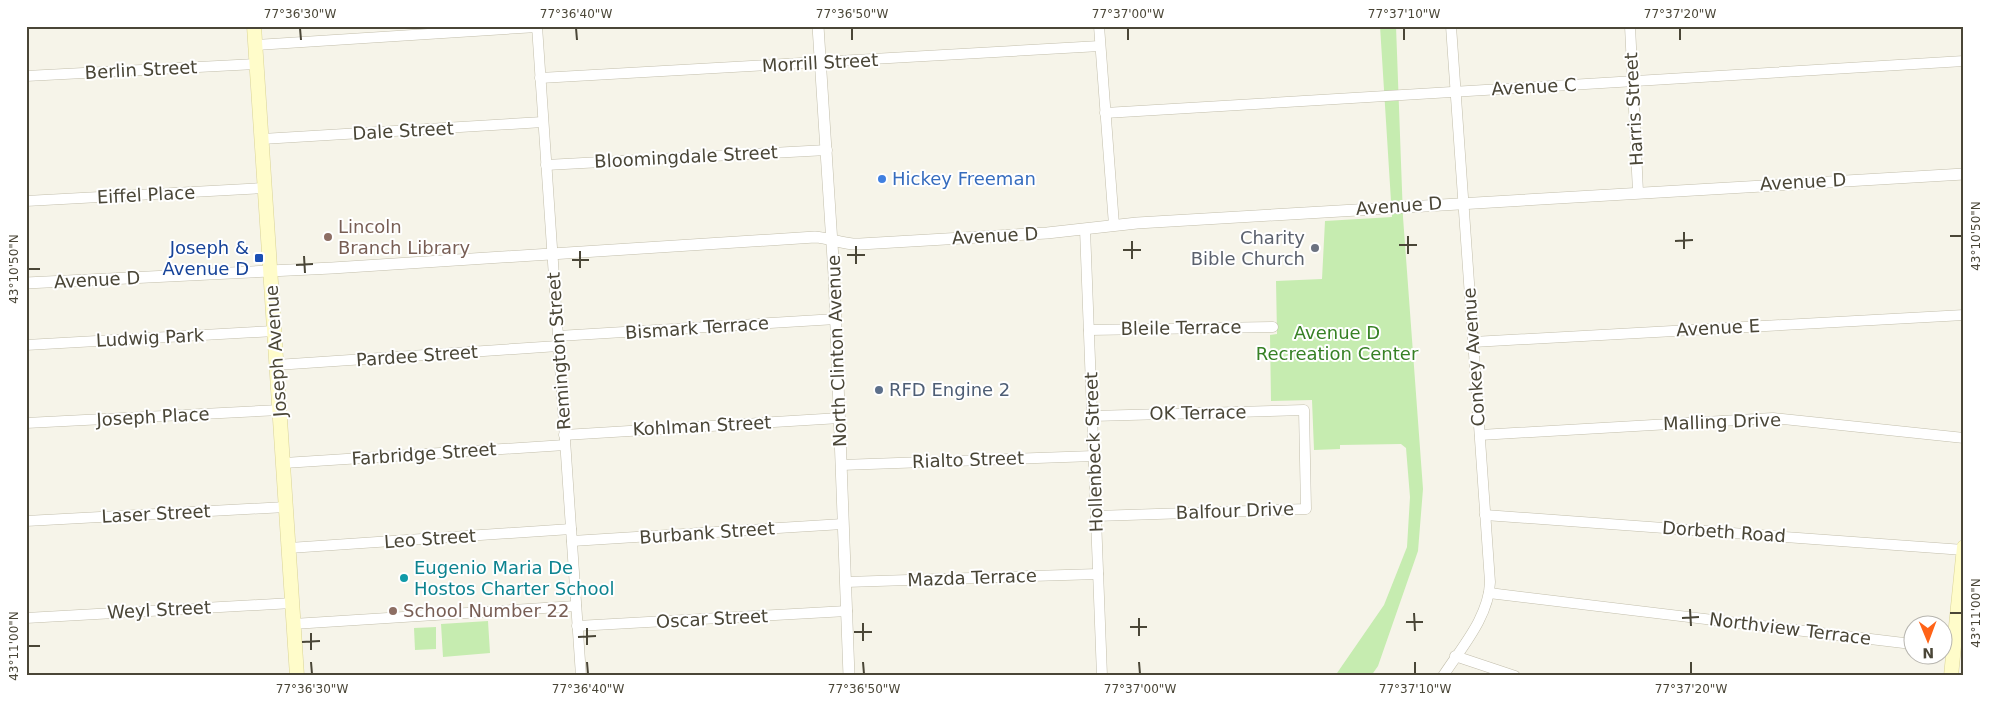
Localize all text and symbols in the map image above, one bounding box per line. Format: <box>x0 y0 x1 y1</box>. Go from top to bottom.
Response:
text: 77°36'30"W <box>264 7 336 21</box>
text: 77°36'40"W <box>540 7 612 21</box>
text: 77°36'50"W <box>816 7 888 21</box>
text: 77°37'00"W <box>1092 7 1164 21</box>
text: 77°37'10"W <box>1368 7 1440 21</box>
text: 77°37'20"W <box>1644 7 1716 21</box>
street label: Morrill Street <box>761 49 879 76</box>
street label: Harris Street <box>1620 52 1647 166</box>
street label: Berlin Street <box>84 56 198 83</box>
street label: Avenue C <box>1491 74 1577 99</box>
street label: Dale Street <box>352 117 454 144</box>
street label: Bloomingdale Street <box>594 141 778 172</box>
place label: Hickey Freeman <box>892 168 1036 189</box>
street label: Avenue D <box>1759 169 1847 194</box>
marker: Hickey Freeman <box>876 173 888 185</box>
street label: Eiffel Place <box>96 181 196 208</box>
street label: Avenue D <box>1355 192 1443 219</box>
text: 43°10'50"N <box>1969 201 1983 271</box>
place label: Lincoln Branch Library <box>338 216 471 258</box>
street label: Avenue D <box>951 223 1039 248</box>
place label: Charity Bible Church <box>1191 227 1305 269</box>
marker: Lincoln Branch Library <box>322 231 334 243</box>
text: 43°10'50"N <box>7 234 21 304</box>
place label: Joseph & Avenue D <box>163 237 249 279</box>
marker: Charity Bible Church <box>1309 242 1321 254</box>
marker: Joseph & Avenue D <box>253 252 265 264</box>
street label: North Clinton Avenue <box>823 255 850 447</box>
street label: Avenue D <box>53 267 141 292</box>
street label: Remington Street <box>543 271 574 431</box>
street label: Joseph Avenue <box>260 284 291 419</box>
street label: Conkey Avenue <box>1458 287 1489 427</box>
street label: Bismark Terrace <box>624 312 770 343</box>
street label: Avenue E <box>1675 315 1760 340</box>
street label: Bleile Terrace <box>1120 316 1242 339</box>
park label: Avenue D Recreation Center <box>1256 322 1419 364</box>
street label: Ludwig Park <box>95 324 205 351</box>
street label: Pardee Street <box>355 341 479 370</box>
street label: Hollenbeck Street <box>1080 372 1107 532</box>
place label: RFD Engine 2 <box>889 379 1010 400</box>
marker: RFD Engine 2 <box>873 384 885 396</box>
street label: OK Terrace <box>1149 401 1247 424</box>
street label: Joseph Place <box>95 403 210 430</box>
street label: Malling Drive <box>1663 409 1781 434</box>
street label: Kohlman Street <box>632 411 772 440</box>
street label: Farbridge Street <box>351 438 497 469</box>
street label: Rialto Street <box>912 447 1024 472</box>
street label: Balfour Drive <box>1176 498 1294 523</box>
street label: Laser Street <box>101 500 211 527</box>
street label: Burbank Street <box>638 517 775 548</box>
street label: Dorbeth Road <box>1661 517 1787 546</box>
street label: Leo Street <box>383 525 477 552</box>
place label: Eugenio Maria De Hostos Charter School <box>414 557 615 599</box>
street label: Mazda Terrace <box>907 565 1037 590</box>
marker: Eugenio Maria De Hostos Charter School <box>398 572 410 584</box>
text: 43°11'00"N <box>1969 578 1983 648</box>
street label: Weyl Street <box>107 596 211 623</box>
place label: School Number 22 <box>403 600 569 621</box>
marker: School Number 22 <box>387 605 399 617</box>
street label: Oscar Street <box>655 605 769 632</box>
street label: Northview Terrace <box>1708 608 1872 649</box>
text: 43°11'00"N <box>7 611 21 681</box>
north arrow <box>1902 614 1952 664</box>
text: N <box>1922 645 1934 661</box>
text: 77°36'30"W <box>276 682 348 696</box>
text: 77°36'40"W <box>552 682 624 696</box>
text: 77°36'50"W <box>828 682 900 696</box>
text: 77°37'00"W <box>1104 682 1176 696</box>
text: 77°37'10"W <box>1379 682 1451 696</box>
text: 77°37'20"W <box>1655 682 1727 696</box>

